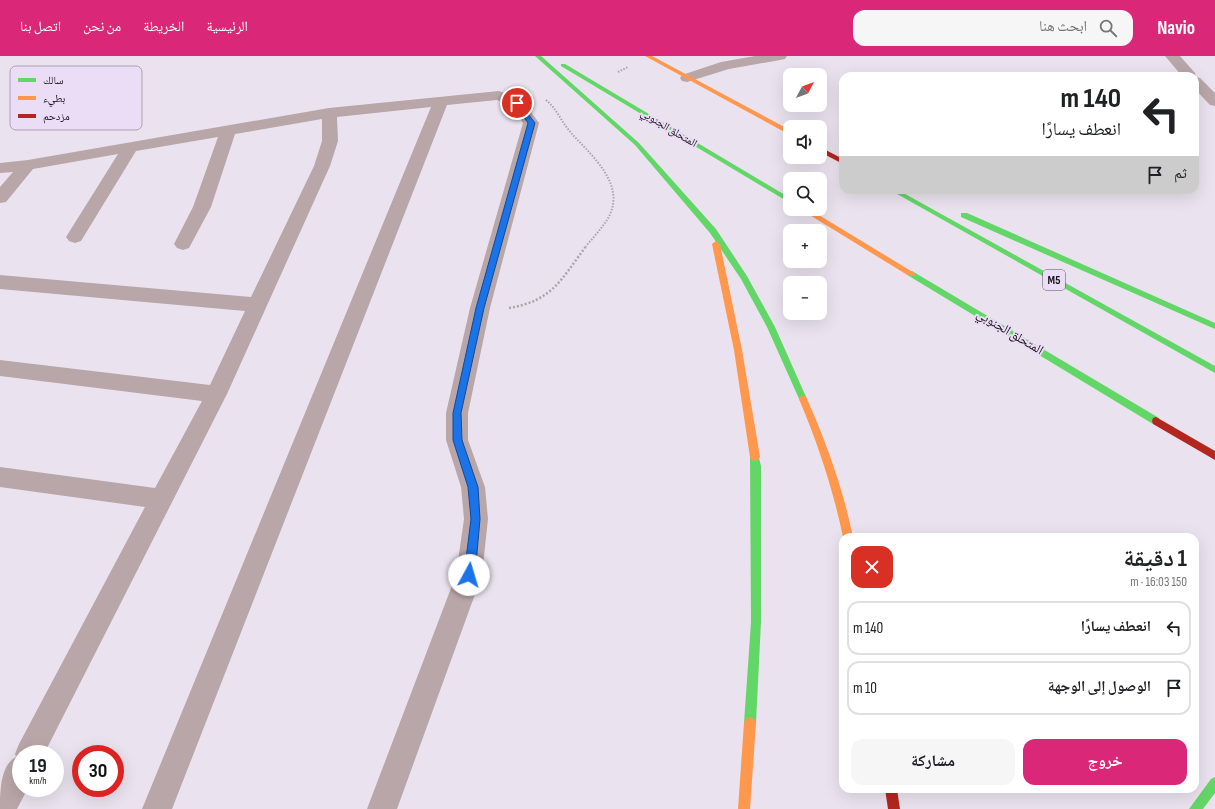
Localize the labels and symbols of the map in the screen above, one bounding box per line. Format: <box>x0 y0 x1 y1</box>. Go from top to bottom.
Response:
legend <box>10 66 142 130</box>
north arrow <box>783 68 827 112</box>
text: سالك <box>43 74 63 87</box>
pin <box>500 86 534 120</box>
text: بطيء <box>43 92 65 107</box>
street label: المتحلق الجنوبي <box>638 106 700 151</box>
text: مزدحم <box>43 110 70 124</box>
road number: M5 <box>1043 270 1065 290</box>
street label: المتحلق الجنوبي <box>973 306 1046 360</box>
position arrow <box>448 554 490 596</box>
speed limit sign: 30 <box>72 745 124 797</box>

